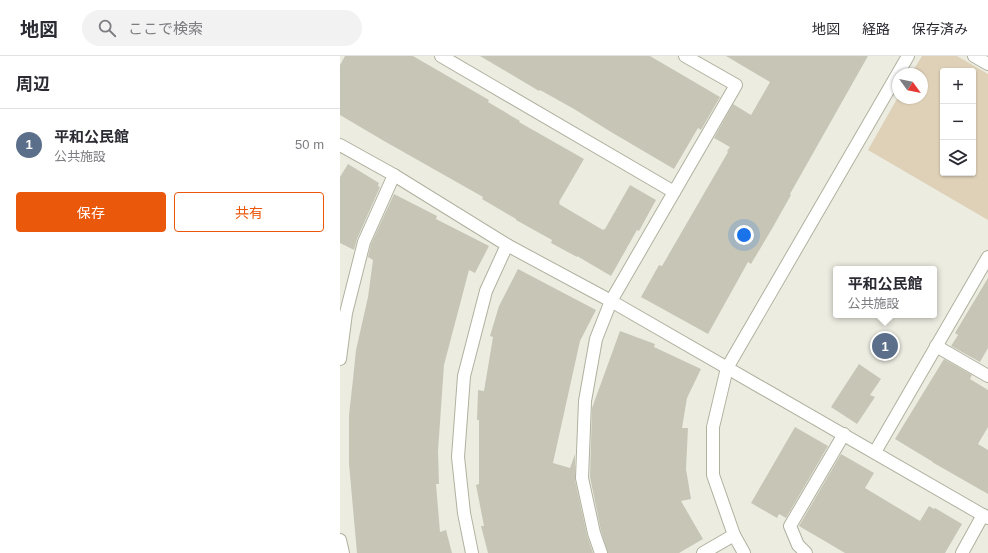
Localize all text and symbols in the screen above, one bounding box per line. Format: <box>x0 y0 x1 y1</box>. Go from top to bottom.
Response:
search box <box>82 10 362 46</box>
icon: search <box>96 17 118 39</box>
text: 地図 <box>20 19 58 40</box>
text: ここで検索 <box>128 20 203 37</box>
text: 地図 <box>812 21 840 37</box>
text: 経路 <box>862 21 890 37</box>
text: 保存済み <box>912 21 968 37</box>
north arrow <box>892 68 928 104</box>
map controls <box>940 68 976 176</box>
button: + <box>940 68 976 104</box>
text: 周辺 <box>16 75 50 94</box>
button: − <box>940 104 976 140</box>
text: 平和公民館 <box>54 128 129 145</box>
text: 1 <box>25 137 33 152</box>
text: 50 m <box>295 137 324 152</box>
button: layers <box>940 140 976 176</box>
text: 公共施設 <box>54 149 106 164</box>
button: 保存 <box>16 192 166 232</box>
button: 共有 <box>174 192 324 232</box>
your location <box>734 225 754 245</box>
popup <box>833 266 937 318</box>
text: 平和公民館 <box>847 275 923 292</box>
text: 公共施設 <box>847 296 900 311</box>
pin: 1 <box>872 331 898 361</box>

